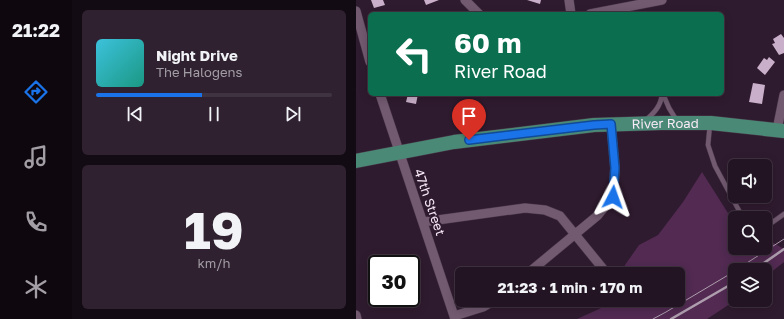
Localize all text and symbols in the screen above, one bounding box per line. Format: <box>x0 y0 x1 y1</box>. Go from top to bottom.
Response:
text: 21:22 <box>12 19 60 41</box>
text: 60 m <box>454 26 521 59</box>
icon: left <box>388 28 440 80</box>
text: Night Drive <box>156 46 238 64</box>
text: River Road <box>454 60 547 82</box>
text: The Halogens <box>156 64 242 80</box>
icon: directions <box>22 78 50 106</box>
pin <box>452 99 486 140</box>
icon: previous <box>124 103 146 125</box>
icon: pause <box>203 103 225 125</box>
icon: next <box>282 103 304 125</box>
icon: arrive <box>458 105 480 127</box>
street label: River Road <box>631 115 699 132</box>
icon: music <box>22 143 50 171</box>
map controls <box>728 159 772 307</box>
button: sound <box>728 159 772 203</box>
street label: 47th Street <box>411 166 449 238</box>
position arrow <box>592 176 634 218</box>
text: 19 <box>184 198 244 260</box>
icon: phone <box>22 208 50 236</box>
button: search <box>728 211 772 255</box>
text: km/h <box>197 255 231 271</box>
speed limit sign: 30 <box>368 255 420 307</box>
button: layers <box>728 263 772 307</box>
icon: climate <box>22 273 50 301</box>
text: 21:23 · 1 min · 170 m <box>498 278 642 296</box>

